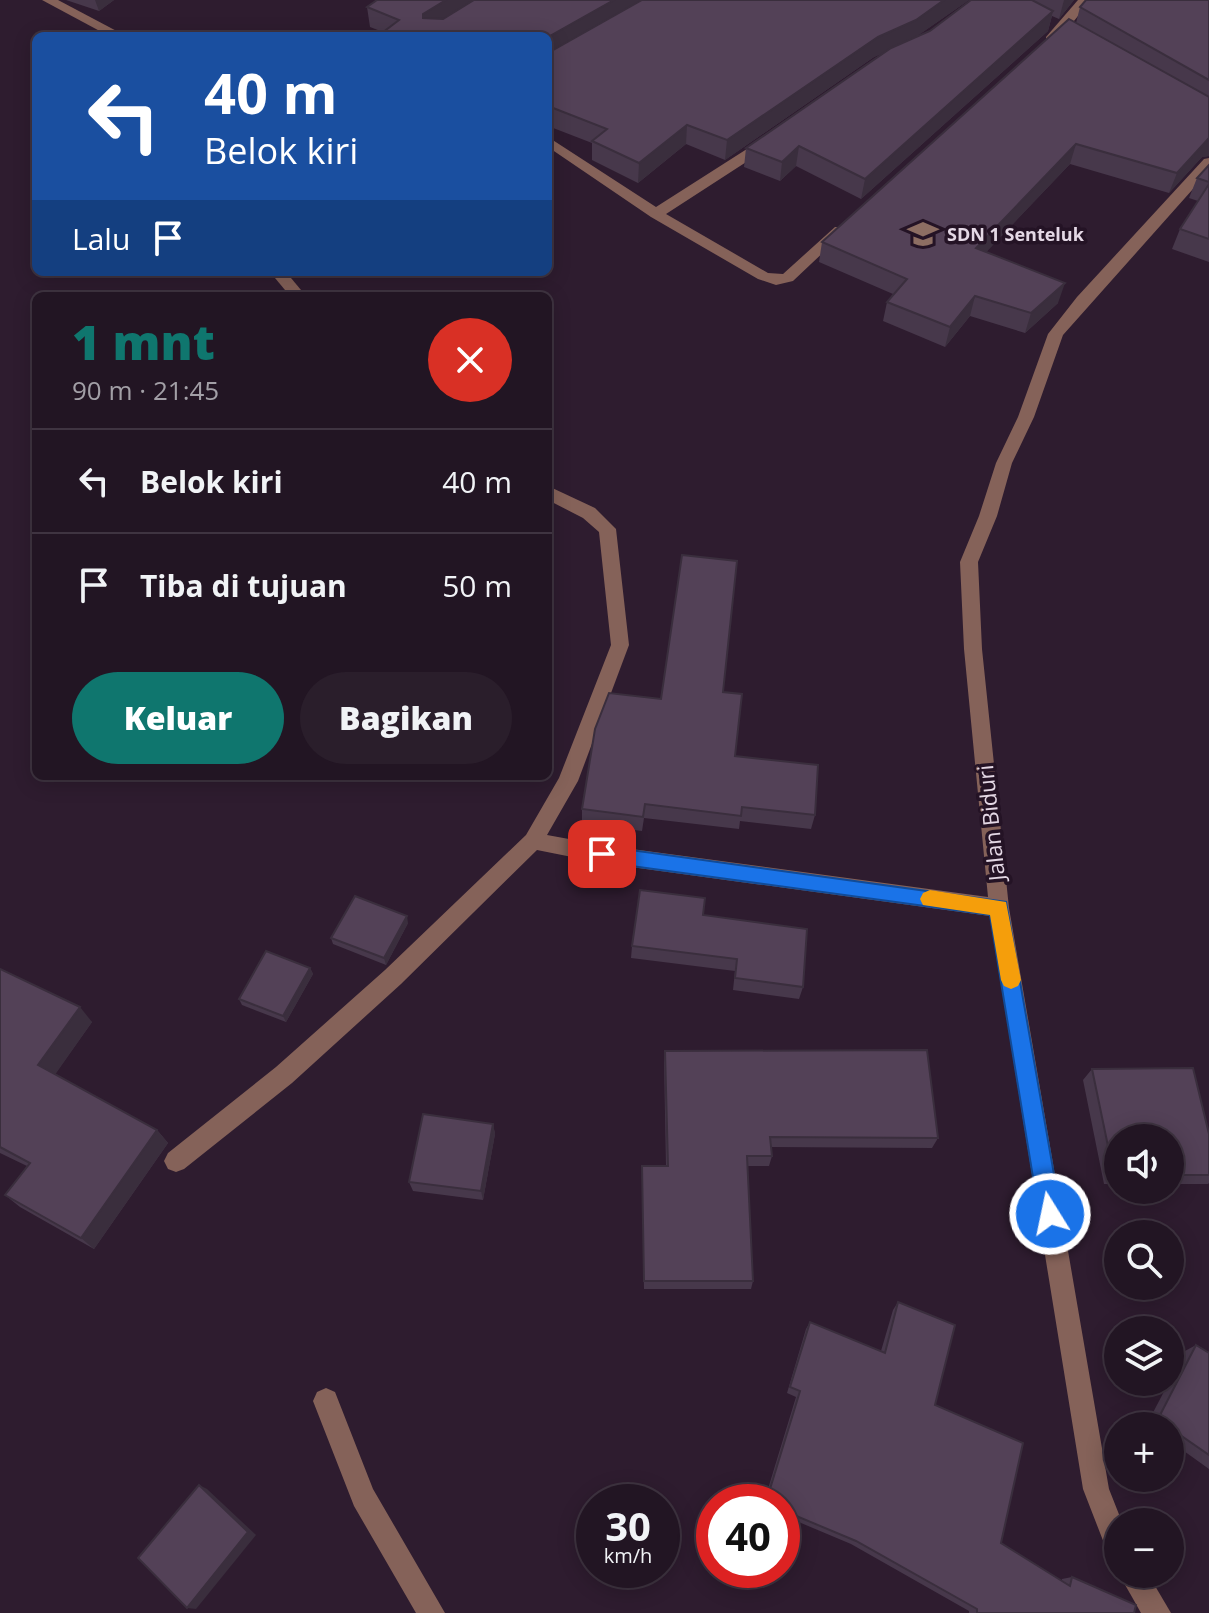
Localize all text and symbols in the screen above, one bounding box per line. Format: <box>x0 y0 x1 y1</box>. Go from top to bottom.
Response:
text: 40 m <box>204 54 338 130</box>
icon: left <box>72 64 176 168</box>
text: Belok kiri <box>204 126 358 175</box>
icon: arrive <box>146 216 190 260</box>
school or university icon: SDN 1 Senteluk <box>906 217 940 251</box>
text: Lalu <box>72 218 130 259</box>
place label: SDN 1 Senteluk <box>947 222 1085 246</box>
text: 1 mnt <box>72 309 215 374</box>
button: close <box>428 318 512 402</box>
text: 90 m · 21:45 <box>72 372 219 408</box>
icon: left <box>72 459 116 503</box>
text: Belok kiri <box>140 461 283 502</box>
text: 40 m <box>442 461 512 502</box>
icon: arrive <box>72 563 116 607</box>
text: Tiba di tujuan <box>140 565 347 606</box>
text: 50 m <box>442 565 512 606</box>
button: Keluar <box>72 672 284 764</box>
button: Bagikan <box>300 672 512 764</box>
street label: Jalan Biduri <box>969 764 1011 884</box>
pin <box>568 820 636 888</box>
icon: arrive <box>580 832 624 876</box>
map controls <box>1104 1124 1184 1588</box>
button: sound <box>1104 1124 1184 1204</box>
position arrow <box>1008 1172 1092 1256</box>
button: search <box>1104 1220 1184 1300</box>
button: layers <box>1104 1316 1184 1396</box>
button: + <box>1104 1412 1184 1492</box>
speed limit sign: 40 <box>696 1484 800 1588</box>
text: 30 <box>605 1498 651 1553</box>
button: − <box>1104 1508 1184 1588</box>
text: km/h <box>604 1542 652 1569</box>

